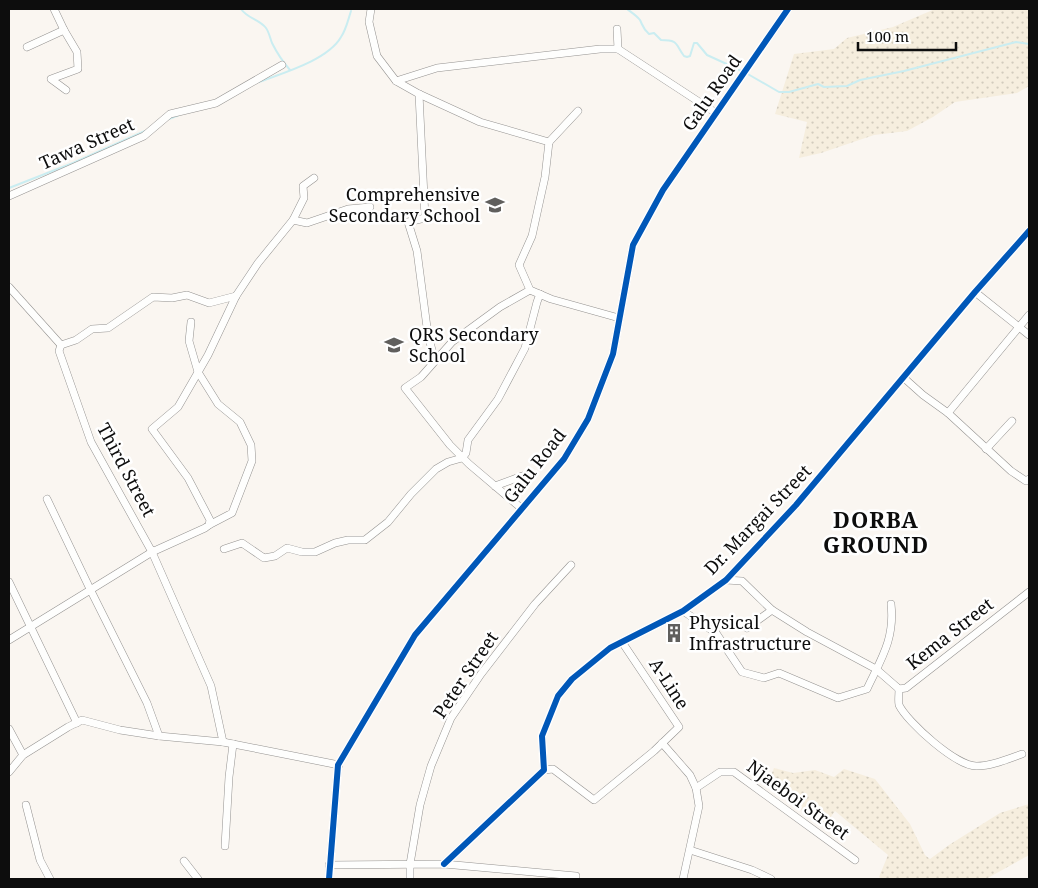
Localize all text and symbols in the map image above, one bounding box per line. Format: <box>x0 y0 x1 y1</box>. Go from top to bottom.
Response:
scale bar <box>858 20 956 52</box>
text: 100 m <box>866 26 909 46</box>
street label: Galu Road <box>676 49 746 135</box>
street label: Tawa Street <box>35 112 138 175</box>
place label: Comprehensive Secondary School <box>329 182 480 227</box>
school or university icon: Comprehensive Secondary School <box>484 194 506 216</box>
place label: QRS Secondary School <box>409 322 540 367</box>
school or university icon: QRS Secondary School <box>383 334 405 356</box>
street label: Third Street <box>92 419 162 520</box>
street label: Galu Road <box>498 423 571 507</box>
street label: Dr. Margai Street <box>699 459 816 580</box>
district label: DORBA GROUND <box>823 504 929 559</box>
street label: Kema Street <box>901 592 998 675</box>
place label: Physical Infrastructure <box>689 610 811 655</box>
building icon: Physical Infrastructure <box>663 622 685 644</box>
street label: Peter Street <box>427 626 503 723</box>
street label: A-Line <box>644 653 695 714</box>
street label: Njaeboi Street <box>743 754 855 844</box>

